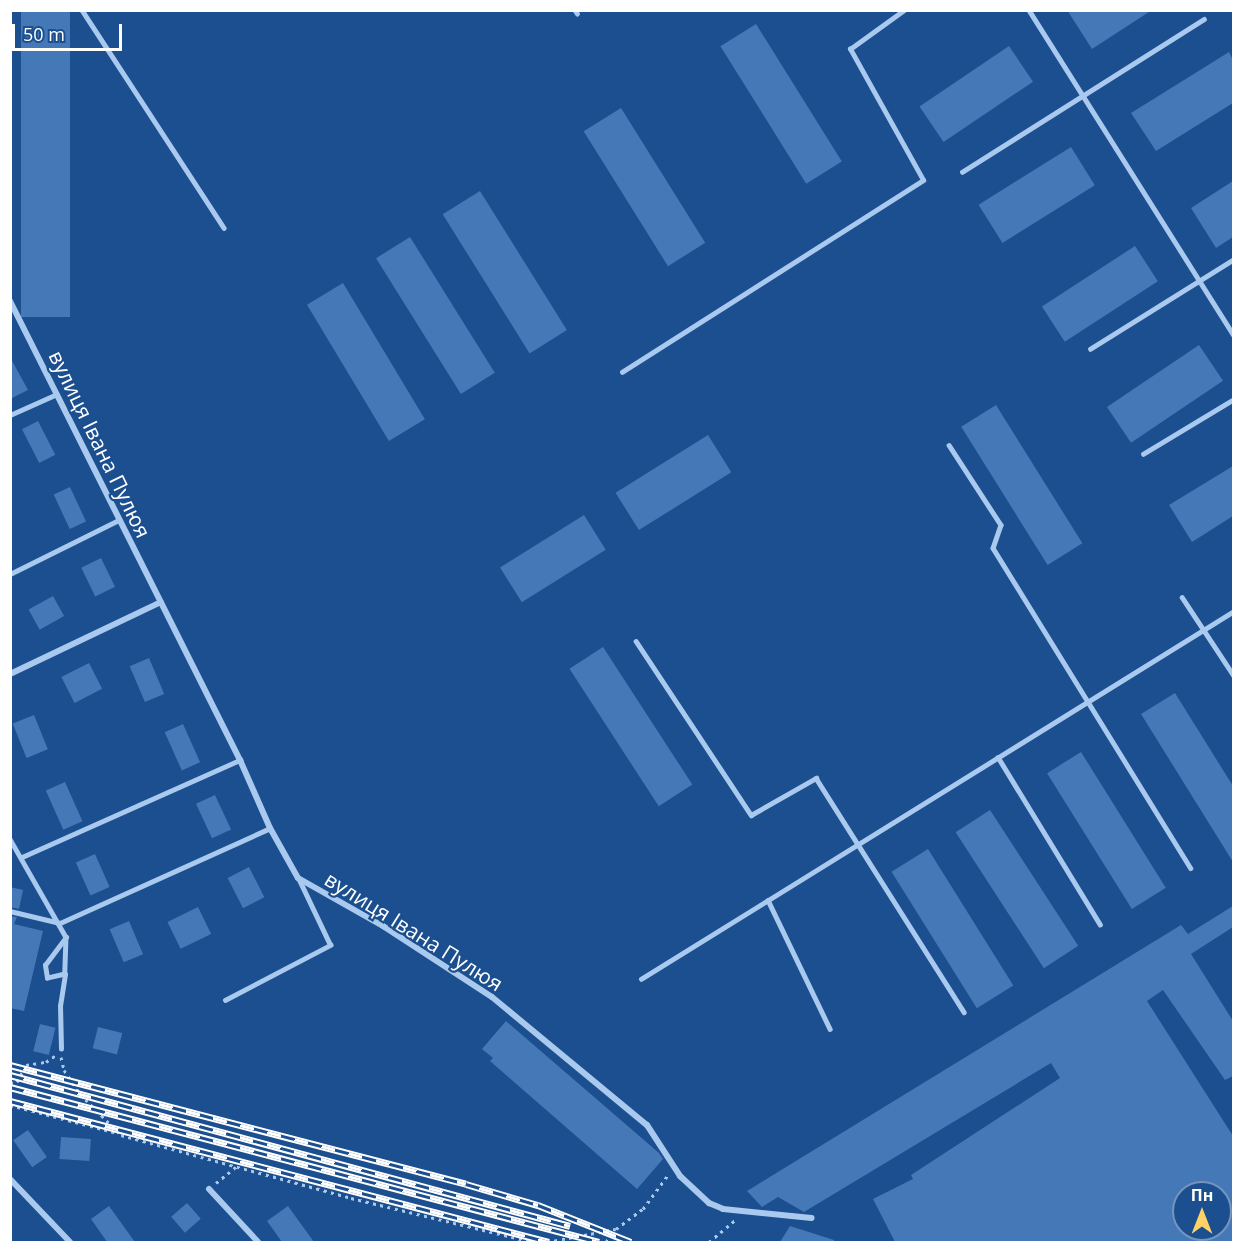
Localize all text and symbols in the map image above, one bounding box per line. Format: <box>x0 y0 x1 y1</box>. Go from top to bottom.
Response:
scale bar <box>15 12 124 50</box>
text: 50 m <box>23 22 65 46</box>
street label: вулиця Івана Пулюя <box>44 346 156 542</box>
street label: вулиця Івана Пулюя <box>320 866 508 996</box>
north arrow <box>1172 1181 1232 1241</box>
text: Пн <box>1191 1184 1213 1206</box>

